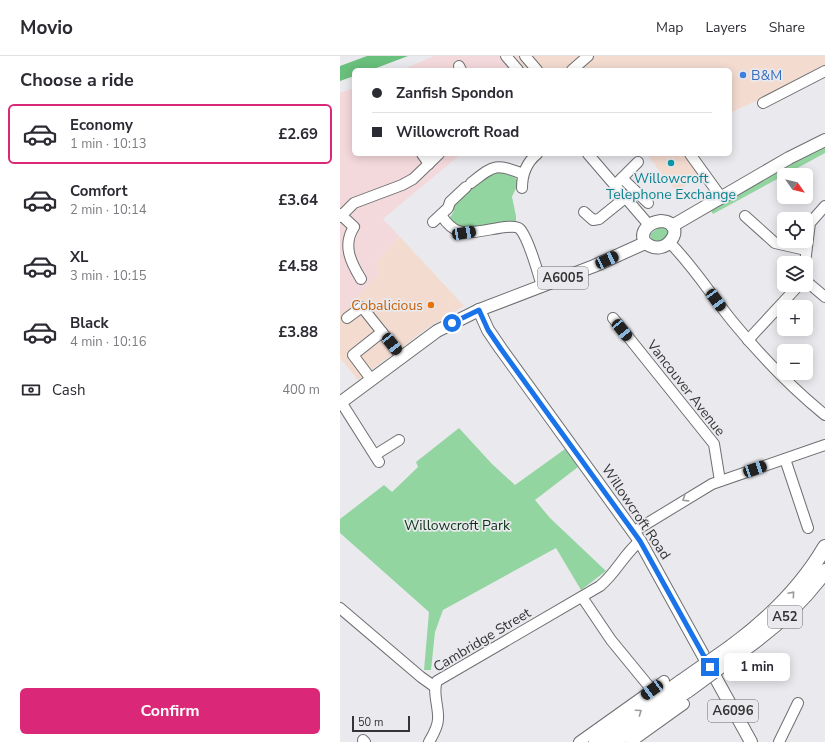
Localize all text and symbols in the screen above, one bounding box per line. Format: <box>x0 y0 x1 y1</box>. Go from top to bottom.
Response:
text: Movio <box>20 15 73 41</box>
text: Map <box>656 18 683 37</box>
text: Layers <box>705 18 747 37</box>
text: Share <box>769 18 805 37</box>
place label: B&M <box>751 66 782 85</box>
text: Choose a ride <box>20 68 134 92</box>
marker: B&M <box>738 70 748 80</box>
text: Zanfish Spondon <box>396 83 514 103</box>
text: Economy <box>70 115 133 135</box>
icon: car <box>22 116 58 152</box>
text: Willowcroft Road <box>396 122 519 142</box>
text: £2.69 <box>278 124 318 144</box>
text: 1 min · 10:13 <box>70 135 146 153</box>
marker: Willowcroft Telephone Exchange <box>666 158 676 168</box>
north arrow <box>777 168 813 204</box>
map controls <box>777 168 813 380</box>
place label: Willowcroft Telephone Exchange <box>606 169 736 204</box>
text: Comfort <box>70 181 127 201</box>
icon: car <box>22 182 58 218</box>
text: £3.64 <box>278 190 318 210</box>
text: 2 min · 10:14 <box>70 201 146 219</box>
button: locate <box>777 212 813 248</box>
car <box>451 225 477 241</box>
text: XL <box>70 247 89 267</box>
icon: car <box>22 248 58 284</box>
car <box>594 249 620 271</box>
text: £4.58 <box>278 256 318 276</box>
button: layers <box>777 256 813 292</box>
text: 3 min · 10:15 <box>70 267 146 285</box>
road number: A6005 <box>538 267 588 289</box>
car <box>704 287 728 313</box>
place label: Cobalicious <box>351 296 423 315</box>
marker: Cobalicious <box>426 300 436 310</box>
button: + <box>777 300 813 336</box>
text: Black <box>70 313 108 333</box>
icon: car <box>22 314 58 350</box>
route start <box>443 314 461 332</box>
car <box>610 317 634 343</box>
text: £3.88 <box>278 322 318 342</box>
car <box>380 331 404 357</box>
text: 4 min · 10:16 <box>70 333 146 351</box>
street label: Vancouver Avenue <box>642 335 730 440</box>
button: − <box>777 344 813 380</box>
icon: cash <box>20 379 42 401</box>
text: Cash <box>52 380 86 400</box>
text: 400 m <box>282 381 320 399</box>
car <box>742 459 768 479</box>
street label: Willowcroft Road <box>597 461 675 563</box>
one-way arrow <box>682 494 689 502</box>
park label: Willowcroft Park <box>404 516 511 535</box>
one-way arrow <box>787 591 794 599</box>
street label: Cambridge Street <box>430 603 534 677</box>
road number: A52 <box>768 606 802 628</box>
callout: 1 min <box>724 653 790 681</box>
route end <box>701 658 719 676</box>
text: 1 min <box>740 658 774 676</box>
car <box>639 678 665 702</box>
button: Confirm <box>20 688 320 734</box>
road number: A6096 <box>708 700 758 722</box>
one-way arrow <box>635 710 642 717</box>
scale bar <box>352 714 410 733</box>
text: 50 m <box>358 715 383 730</box>

